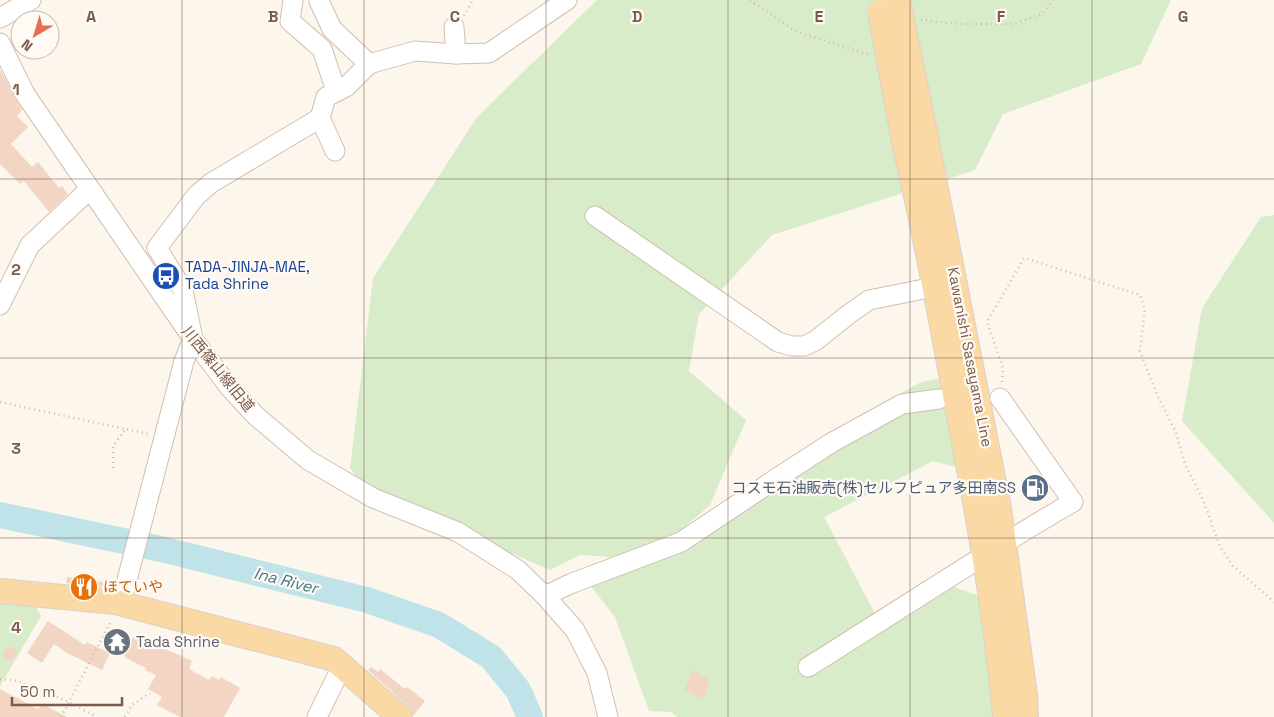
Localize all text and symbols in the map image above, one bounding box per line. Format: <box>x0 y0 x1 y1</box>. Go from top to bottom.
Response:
text: A <box>86 6 96 27</box>
text: B <box>268 6 278 27</box>
text: C <box>450 6 460 27</box>
text: D <box>632 6 642 27</box>
text: E <box>815 6 824 27</box>
text: F <box>997 6 1006 27</box>
text: G <box>1178 6 1188 27</box>
north arrow <box>10 10 60 60</box>
text: N <box>18 35 36 55</box>
text: 1 <box>12 79 20 100</box>
place label: TADA-JINJA-MAE, Tada Shrine <box>185 257 310 293</box>
text: 2 <box>11 259 21 280</box>
bus stop icon: TADA-JINJA-MAE, Tada Shrine <box>151 261 181 291</box>
street label: Kawanishi Sasayama Line <box>944 265 997 449</box>
street label: 川西篠山線旧道 <box>178 322 259 415</box>
text: 3 <box>11 438 21 459</box>
fuel station icon: コスモ石油販売(株)セルフピュア多田南SS <box>1020 473 1050 503</box>
place label: コスモ石油販売(株)セルフピュア多田南SS <box>732 478 1016 498</box>
water label: Ina River <box>252 562 322 599</box>
restaurant icon: ほていや <box>69 572 99 602</box>
place label: ほていや <box>103 577 163 596</box>
text: 4 <box>11 617 21 638</box>
temple icon: Tada Shrine <box>102 627 132 657</box>
place label: Tada Shrine <box>136 632 220 651</box>
scale bar <box>12 674 122 706</box>
text: 50 m <box>20 682 55 701</box>

